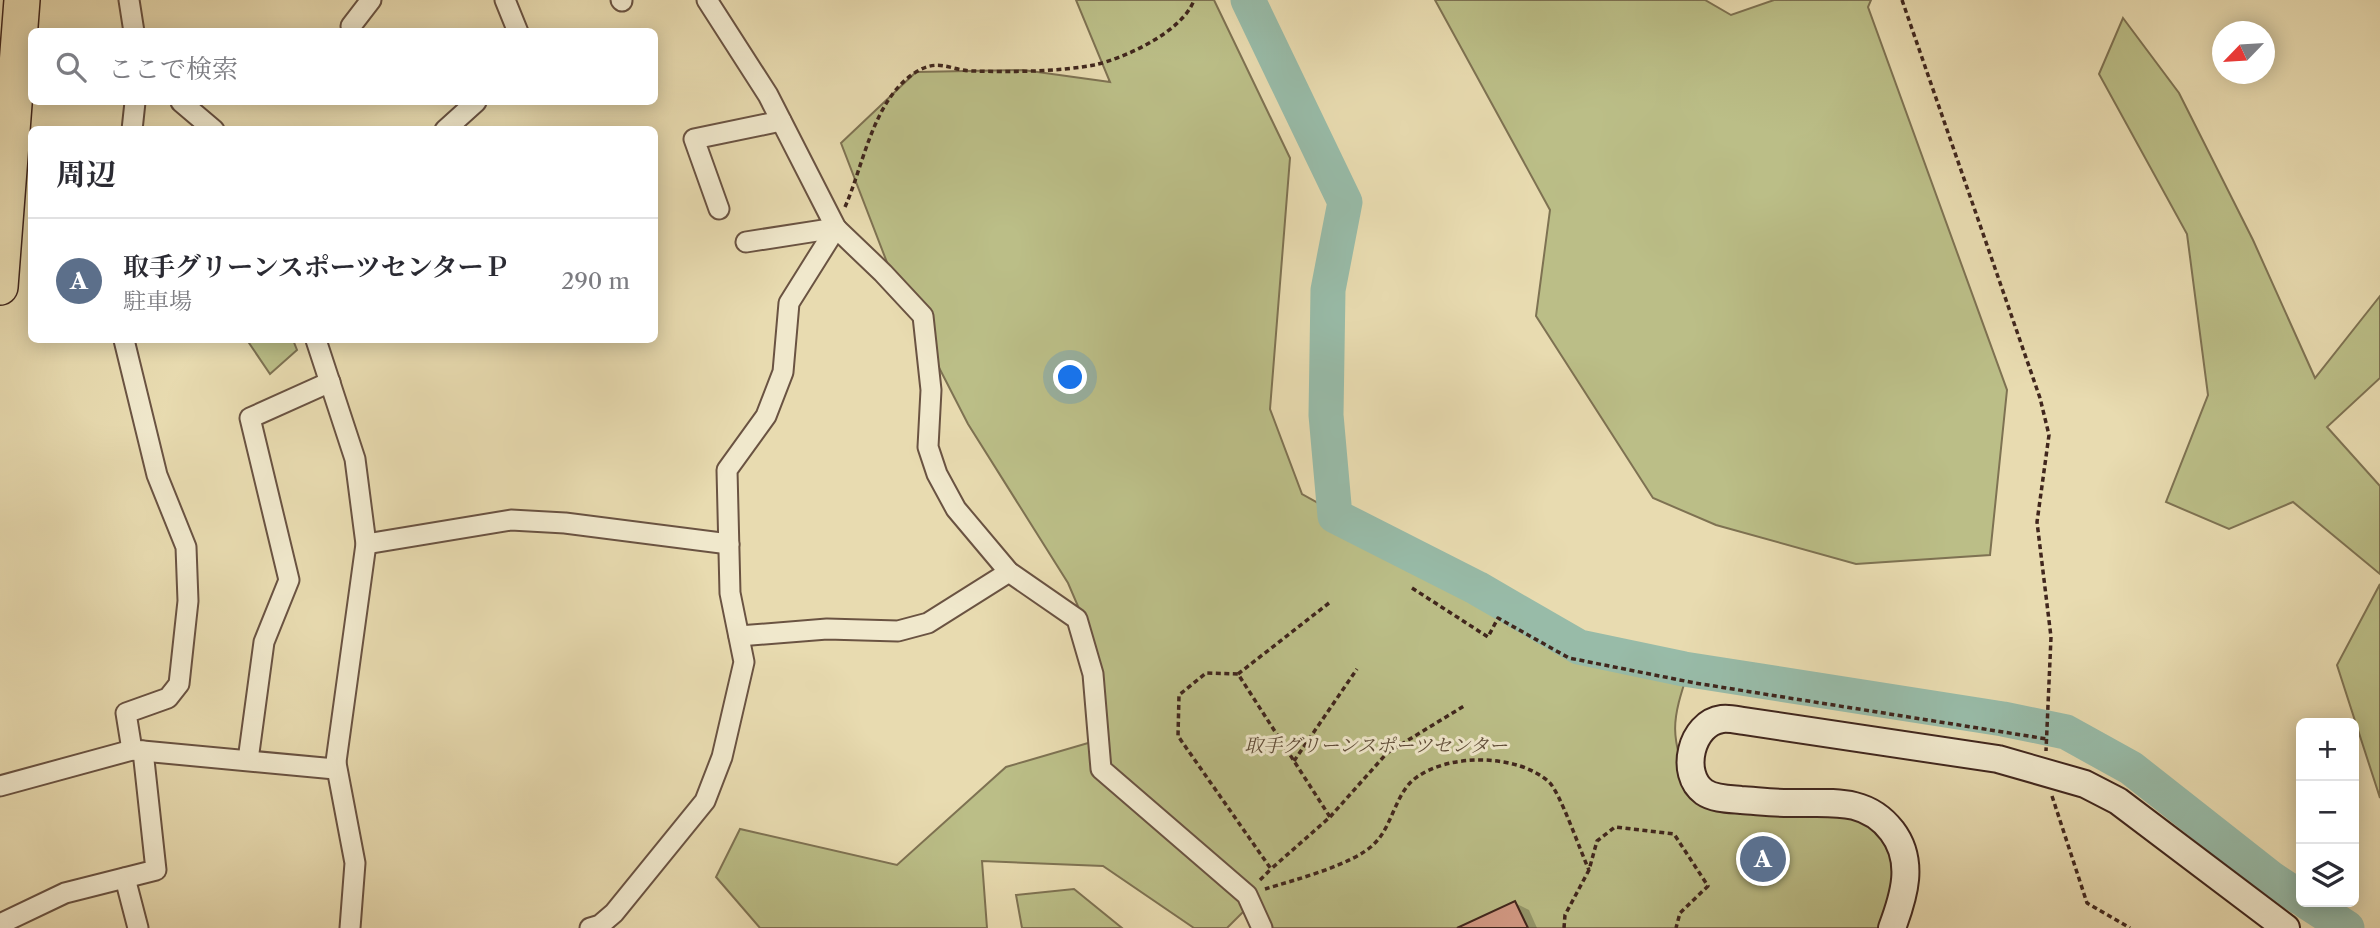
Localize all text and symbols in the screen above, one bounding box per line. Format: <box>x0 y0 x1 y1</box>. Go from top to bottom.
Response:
north arrow <box>2212 21 2275 84</box>
search box <box>28 28 658 105</box>
icon: search <box>52 48 90 86</box>
text: ここで検索 <box>108 53 238 85</box>
text: 周辺 <box>56 156 116 193</box>
text: 取手グリーンスポーツセンターＰ <box>123 251 510 283</box>
text: A <box>70 267 88 295</box>
text: 290 m <box>561 267 630 295</box>
text: 駐車場 <box>123 287 192 315</box>
your location <box>1053 360 1087 394</box>
map controls <box>2296 718 2359 907</box>
button: + <box>2296 718 2359 781</box>
park label: 取手グリーンスポーツセンター <box>1244 734 1508 757</box>
button: − <box>2296 781 2359 844</box>
pin: A <box>1740 833 1786 885</box>
button: layers <box>2296 844 2359 907</box>

